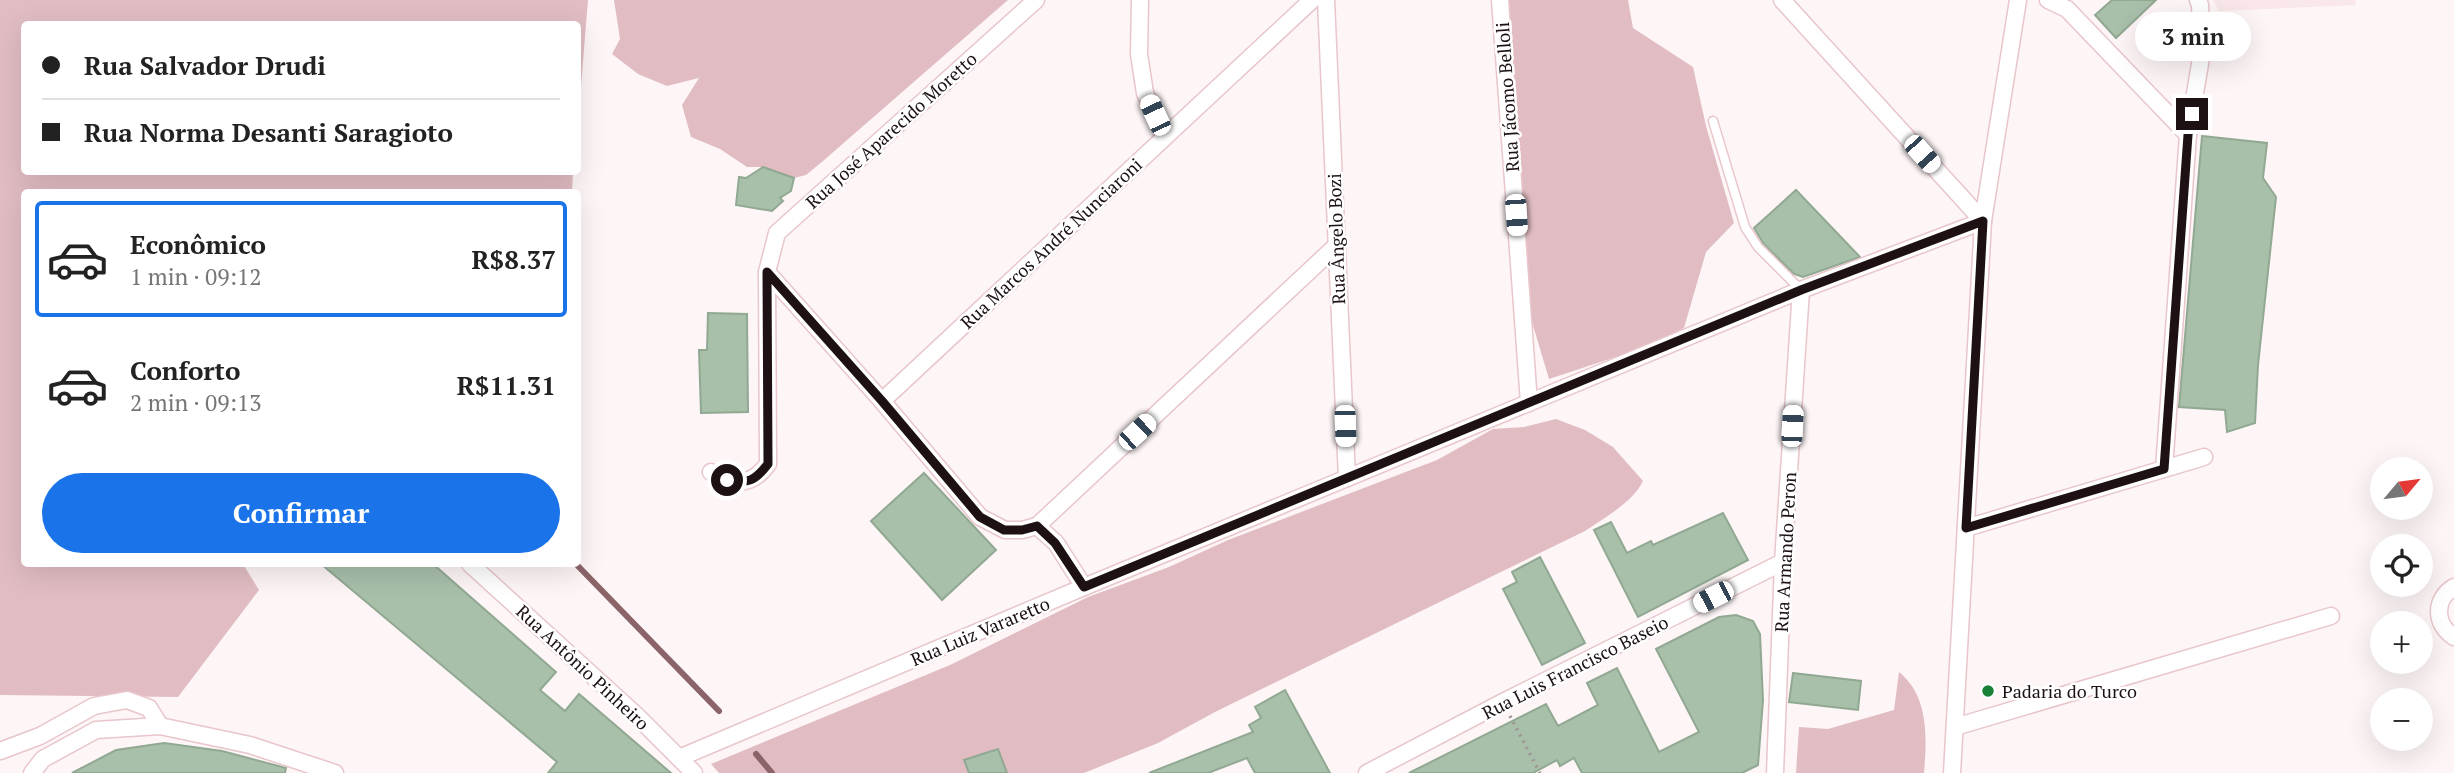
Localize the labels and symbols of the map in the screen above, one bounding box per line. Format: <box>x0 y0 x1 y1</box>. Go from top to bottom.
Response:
callout: 3 min <box>2134 12 2250 61</box>
street label: Rua Jácomo Belloli <box>1490 21 1524 173</box>
street label: Rua José Aparecido Moretto <box>800 47 982 213</box>
car <box>1137 92 1174 138</box>
route end <box>2176 98 2208 130</box>
car <box>1901 131 1944 177</box>
street label: Rua Marcos André Nunciaroni <box>955 152 1147 334</box>
street label: Rua Ângelo Bozi <box>1322 173 1350 305</box>
car <box>1505 193 1528 237</box>
car <box>1781 404 1804 448</box>
car <box>1334 405 1357 447</box>
car <box>1115 410 1160 454</box>
north arrow <box>2370 457 2432 520</box>
route start <box>711 464 743 496</box>
street label: Rua Armando Peron <box>1769 471 1801 633</box>
car <box>1690 578 1737 616</box>
street label: Rua Luiz Vararetto <box>907 591 1053 671</box>
street label: Rua Antônio Pinheiro <box>511 599 655 735</box>
street label: Rua Luis Francisco Baseio <box>1478 610 1672 724</box>
place label: Padaria do Turco <box>2002 679 2137 703</box>
marker: Padaria do Turco <box>1980 683 1996 699</box>

